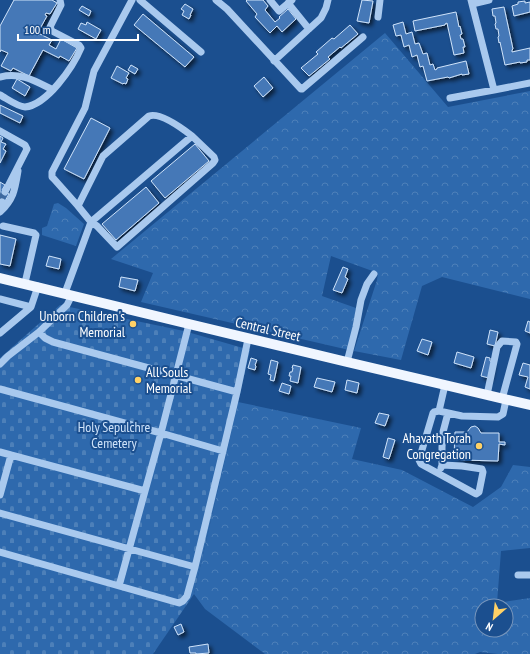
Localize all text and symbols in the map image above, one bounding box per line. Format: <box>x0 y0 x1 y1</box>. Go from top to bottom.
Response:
scale bar <box>18 16 138 42</box>
text: 100 m <box>24 22 51 37</box>
place label: Unborn Children's Memorial <box>39 307 126 341</box>
street label: Central Street <box>234 313 303 345</box>
marker: Unborn Children's Memorial <box>128 319 138 329</box>
place label: All Souls Memorial <box>146 363 192 397</box>
marker: All Souls Memorial <box>133 375 143 385</box>
park label: Holy Sepulchre Cemetery <box>78 418 151 452</box>
place label: Ahavath Torah Congregation <box>403 429 471 463</box>
marker: Ahavath Torah Congregation <box>474 441 484 451</box>
north arrow <box>474 598 514 638</box>
text: N <box>483 619 495 634</box>

